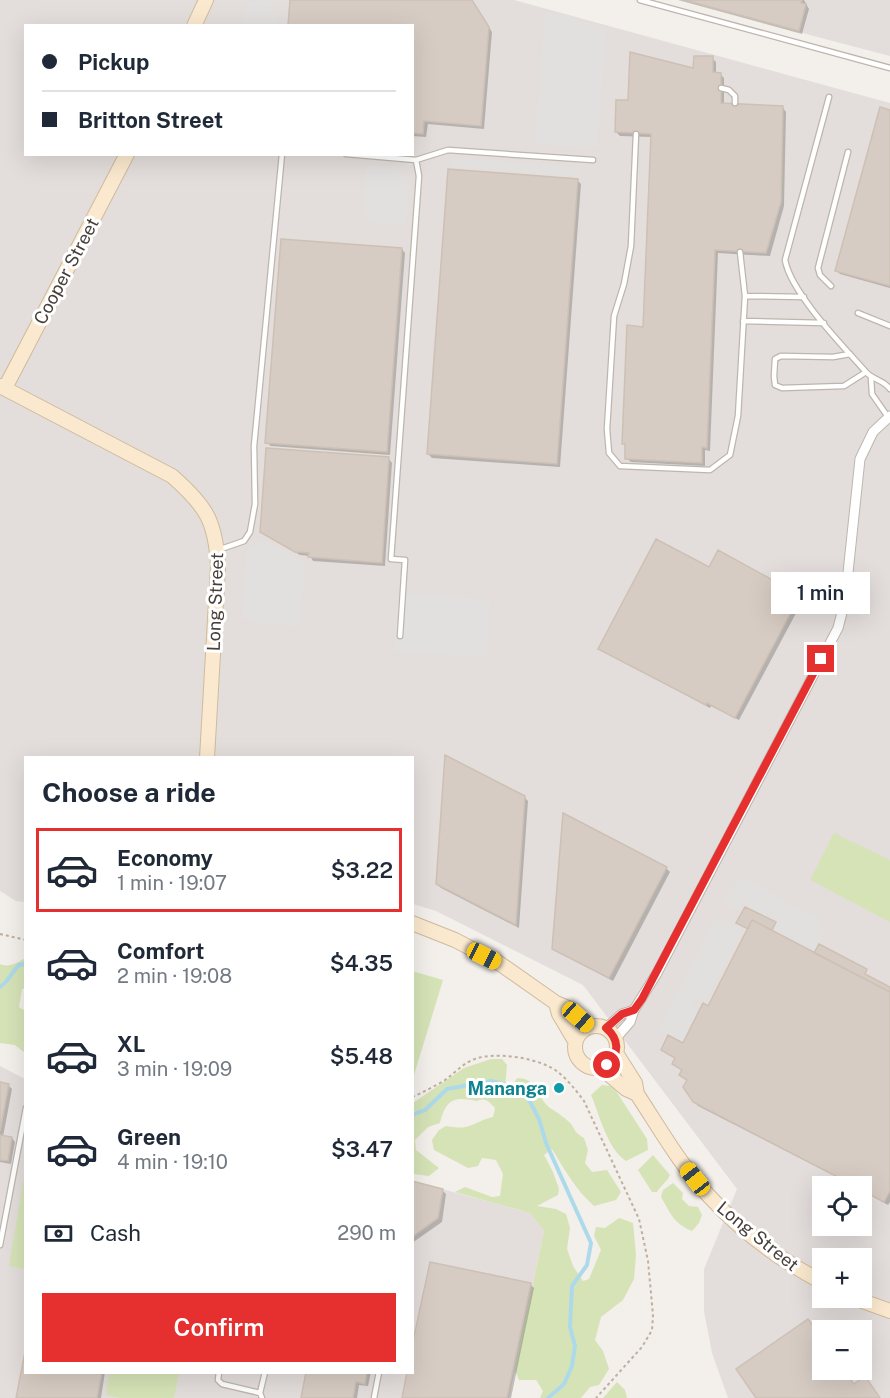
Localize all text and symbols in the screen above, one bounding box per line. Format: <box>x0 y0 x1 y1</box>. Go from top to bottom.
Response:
text: Pickup <box>78 49 149 75</box>
text: Britton Street <box>78 107 223 133</box>
street label: Cooper Street <box>29 214 103 328</box>
street label: Long Street <box>203 552 227 652</box>
callout: 1 min <box>772 572 870 614</box>
text: 1 min <box>797 581 844 605</box>
route end <box>807 645 834 672</box>
text: Choose a ride <box>42 776 216 808</box>
icon: car <box>45 843 99 897</box>
text: Economy <box>117 845 213 871</box>
text: $3.22 <box>331 857 393 883</box>
text: 1 min · 19:07 <box>117 871 227 895</box>
icon: car <box>45 936 99 990</box>
text: Comfort <box>117 938 204 964</box>
car <box>464 940 504 972</box>
text: $4.35 <box>330 950 393 976</box>
text: 2 min · 19:08 <box>117 964 232 988</box>
car <box>559 998 597 1036</box>
icon: car <box>45 1029 99 1083</box>
text: XL <box>117 1031 145 1057</box>
text: $5.48 <box>330 1043 393 1069</box>
route start <box>593 1051 620 1078</box>
text: 3 min · 19:09 <box>117 1057 232 1081</box>
place label: Mananga <box>468 1078 547 1099</box>
marker: Mananga <box>552 1081 566 1095</box>
icon: car <box>45 1122 99 1176</box>
text: Green <box>117 1124 181 1150</box>
text: $3.47 <box>331 1136 393 1162</box>
text: 4 min · 19:10 <box>117 1150 228 1174</box>
car <box>677 1159 713 1199</box>
map controls <box>812 1176 872 1380</box>
button: locate <box>812 1176 872 1236</box>
street label: Long Street <box>713 1197 803 1275</box>
icon: cash <box>42 1217 75 1250</box>
text: Cash <box>90 1220 141 1246</box>
text: 290 m <box>337 1221 396 1245</box>
button: + <box>812 1248 872 1308</box>
button: Confirm <box>42 1293 396 1362</box>
button: − <box>812 1320 872 1380</box>

